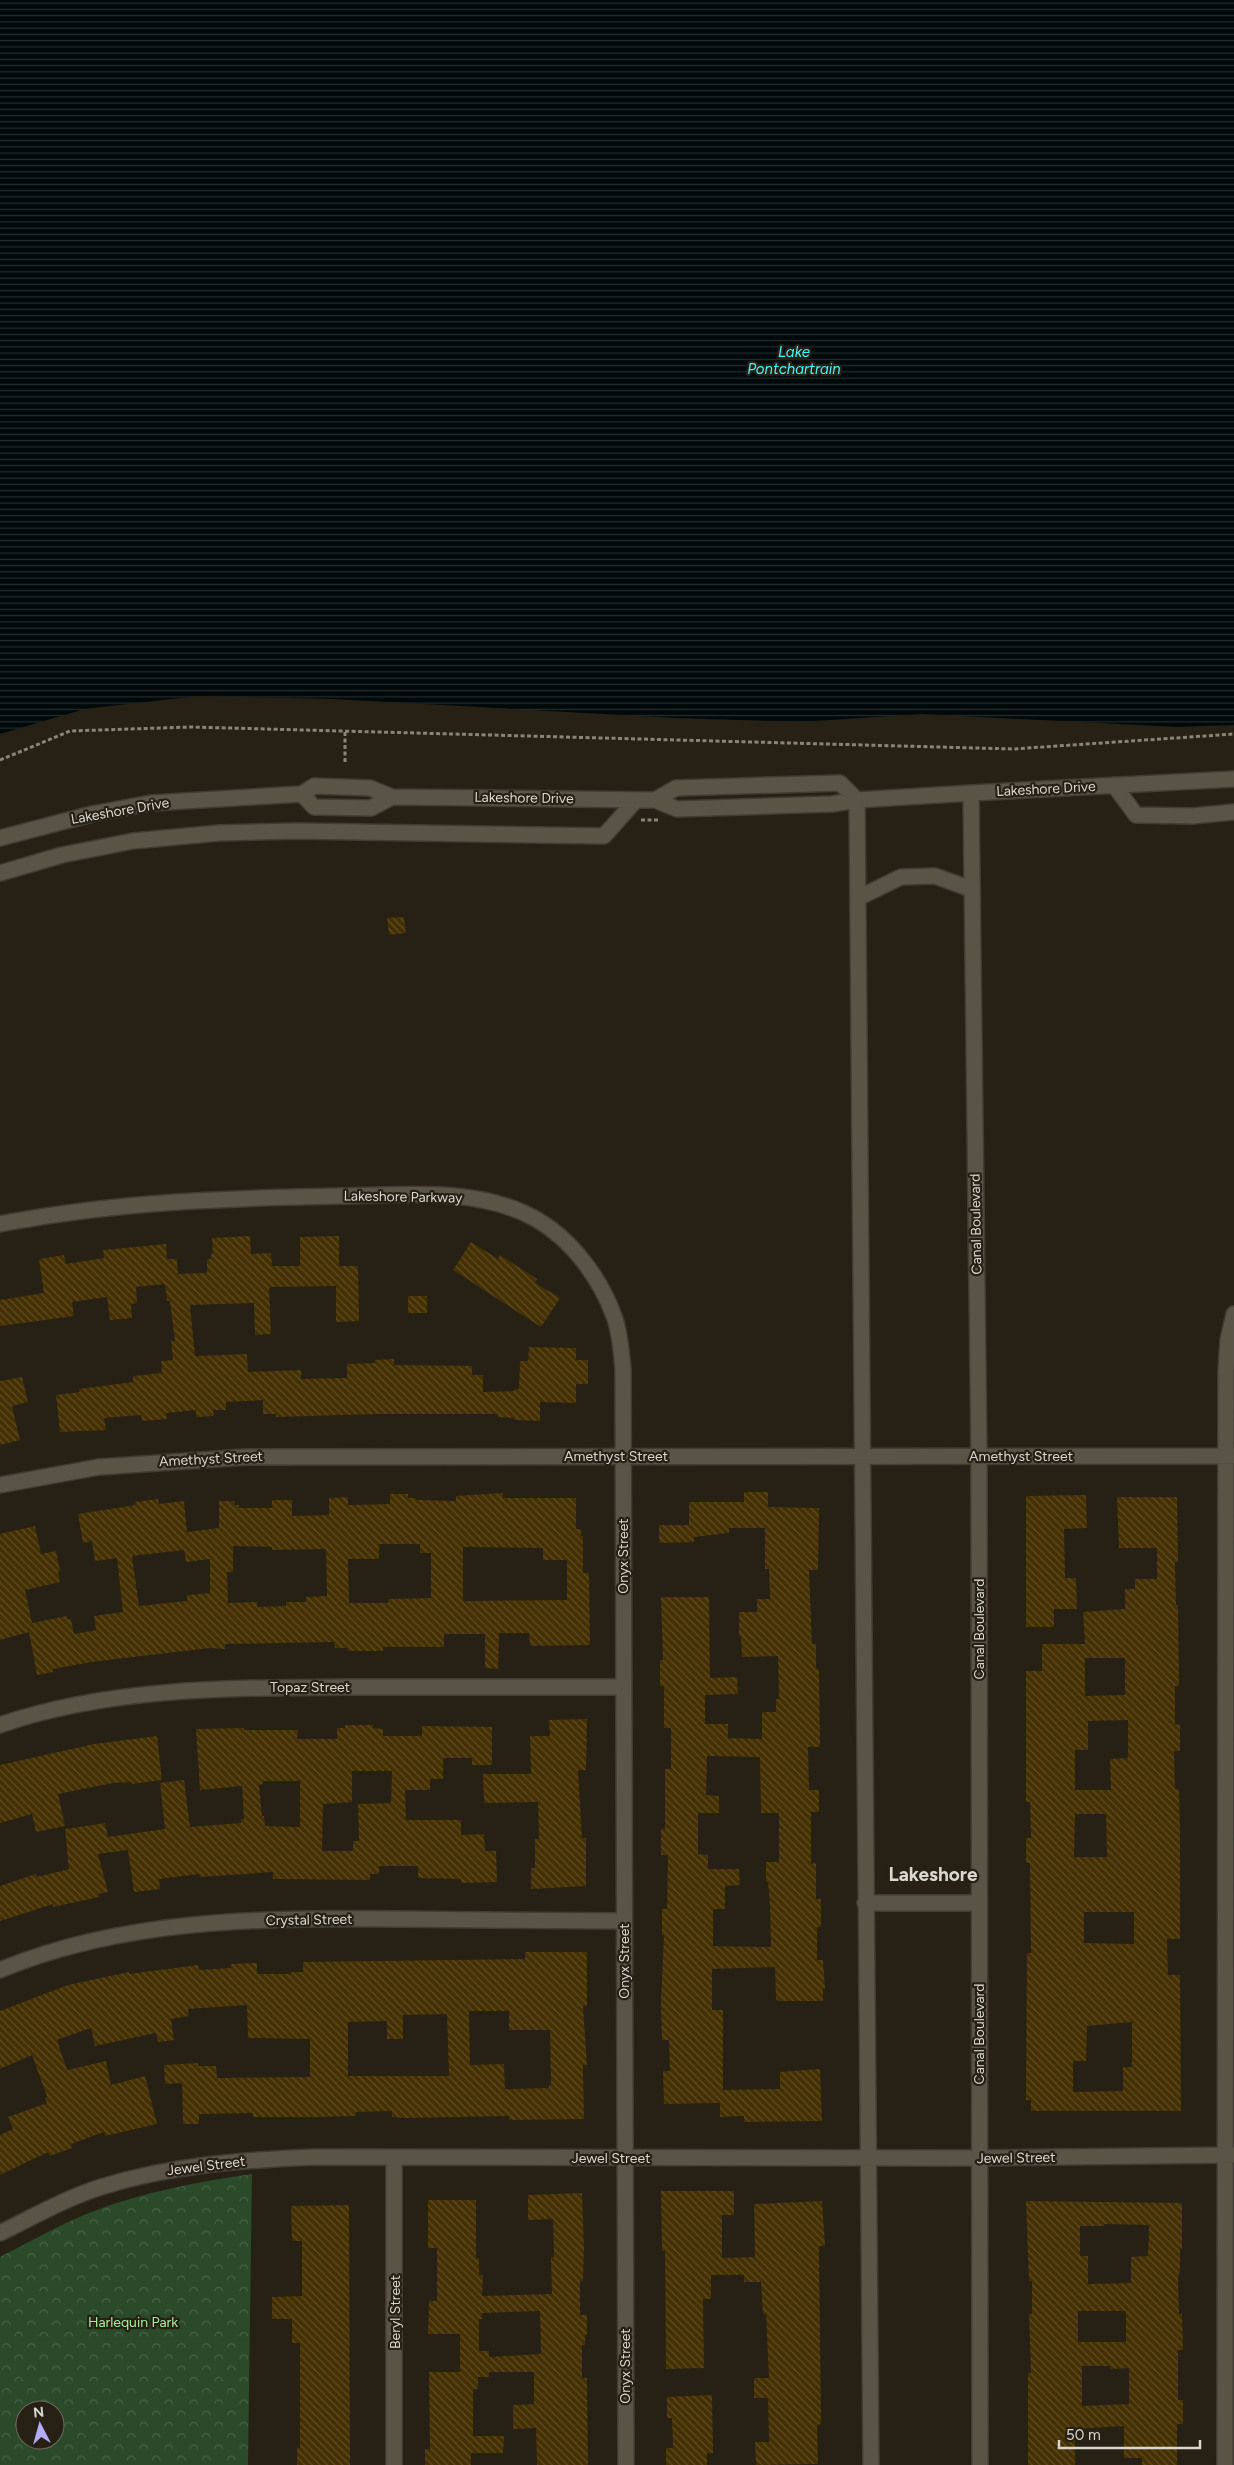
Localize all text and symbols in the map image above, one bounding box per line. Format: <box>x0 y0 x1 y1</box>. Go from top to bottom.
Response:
water label: Lake Pontchartrain <box>747 343 841 378</box>
street label: Lakeshore Drive <box>996 778 1096 800</box>
street label: Lakeshore Drive <box>474 789 574 807</box>
street label: Lakeshore Drive <box>70 794 171 828</box>
street label: Canal Boulevard <box>967 1173 985 1275</box>
street label: Lakeshore Parkway <box>343 1187 463 1207</box>
street label: Amethyst Street <box>159 1448 263 1470</box>
street label: Amethyst Street <box>564 1448 668 1465</box>
street label: Amethyst Street <box>969 1448 1073 1465</box>
street label: Onyx Street <box>615 1518 632 1594</box>
street label: Canal Boulevard <box>971 1579 988 1679</box>
street label: Topaz Street <box>270 1679 350 1696</box>
district label: Lakeshore <box>888 1863 978 1886</box>
street label: Crystal Street <box>265 1911 353 1929</box>
street label: Onyx Street <box>616 1923 633 1999</box>
street label: Canal Boulevard <box>971 1984 988 2084</box>
street label: Jewel Street <box>976 2149 1056 2167</box>
street label: Jewel Street <box>572 2150 650 2167</box>
street label: Jewel Street <box>166 2153 246 2179</box>
street label: Beryl Street <box>387 2275 404 2349</box>
park label: Harlequin Park <box>88 2314 178 2331</box>
street label: Onyx Street <box>617 2328 634 2404</box>
north arrow <box>15 2400 65 2450</box>
text: N <box>32 2404 45 2422</box>
scale bar <box>1059 2418 1200 2450</box>
text: 50 m <box>1066 2426 1101 2444</box>

